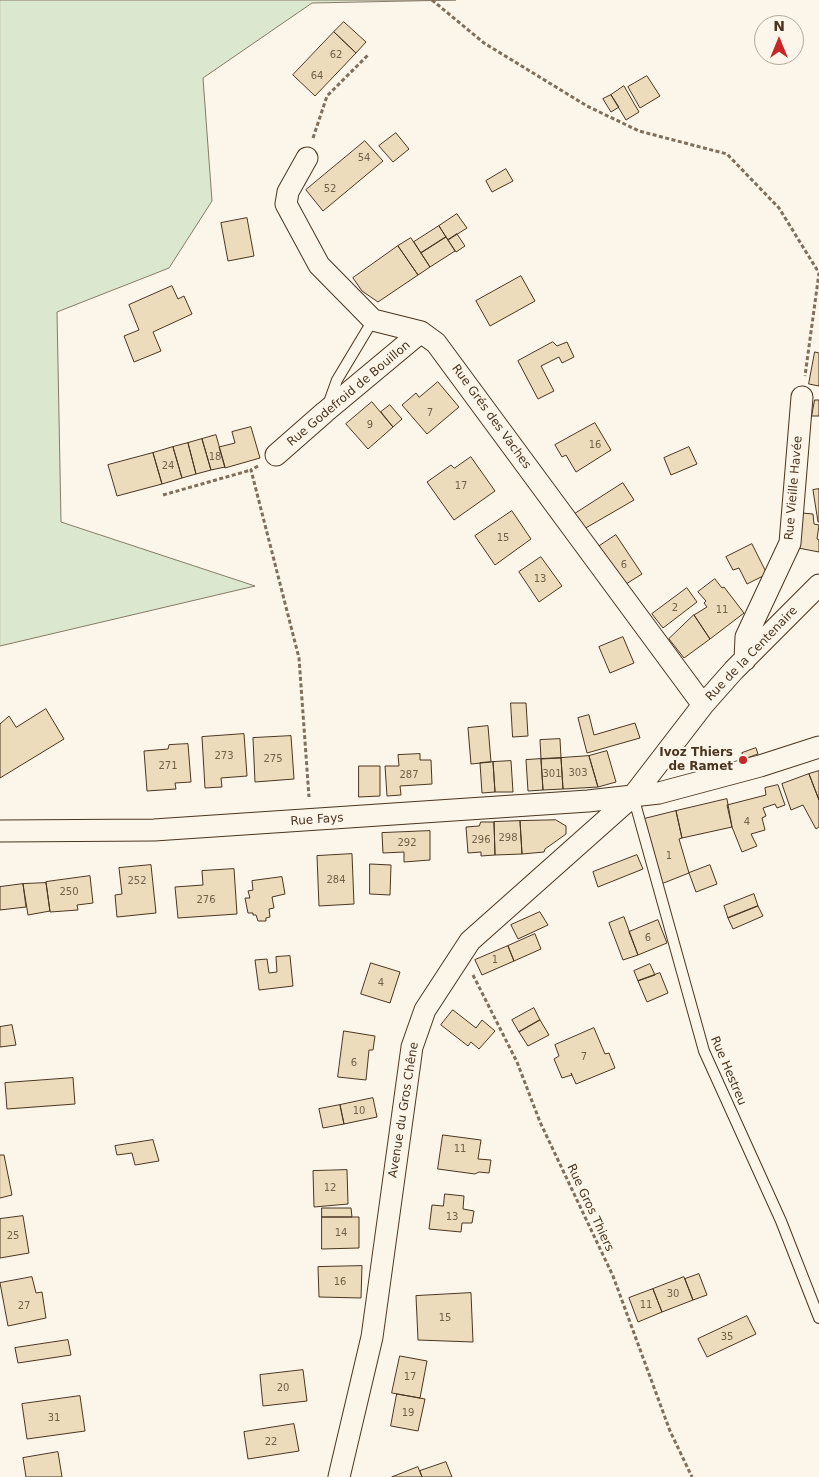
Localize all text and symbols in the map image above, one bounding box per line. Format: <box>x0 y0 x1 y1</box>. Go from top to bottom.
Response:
north arrow <box>754 15 804 65</box>
text: N <box>773 18 785 34</box>
house number: 62 <box>330 49 342 61</box>
house number: 64 <box>311 70 323 82</box>
house number: 54 <box>358 152 370 164</box>
house number: 52 <box>324 183 336 195</box>
street label: Rue Godefroid de Bouillon <box>285 338 413 450</box>
street label: Rue Grés des Vaches <box>448 362 534 472</box>
house number: 7 <box>427 407 433 419</box>
house number: 9 <box>367 419 373 431</box>
street label: Rue Vieille Havée <box>782 435 806 541</box>
house number: 16 <box>589 439 601 451</box>
house number: 18 <box>209 451 221 463</box>
house number: 24 <box>162 460 174 472</box>
house number: 17 <box>455 480 467 492</box>
house number: 15 <box>497 532 509 544</box>
house number: 6 <box>621 559 627 571</box>
house number: 13 <box>534 573 546 585</box>
house number: 2 <box>672 602 678 614</box>
street label: Rue de la Centenaire <box>703 604 801 704</box>
house number: 11 <box>716 604 728 616</box>
place label: Ivoz Thiers de Ramet <box>659 746 733 774</box>
house number: 273 <box>214 750 234 762</box>
house number: 275 <box>263 753 283 765</box>
marker: Ivoz Thiers de Ramet <box>737 754 749 766</box>
house number: 271 <box>158 760 178 772</box>
house number: 303 <box>568 767 588 779</box>
house number: 301 <box>542 768 562 780</box>
house number: 287 <box>399 769 419 781</box>
street label: Rue Fays <box>290 811 344 829</box>
house number: 4 <box>744 816 750 828</box>
house number: 298 <box>498 832 518 844</box>
house number: 296 <box>471 834 491 846</box>
house number: 292 <box>397 837 417 849</box>
house number: 1 <box>666 850 672 862</box>
house number: 284 <box>326 874 346 886</box>
house number: 252 <box>127 875 147 887</box>
house number: 250 <box>59 886 79 898</box>
house number: 276 <box>196 894 216 906</box>
house number: 6 <box>645 932 651 944</box>
house number: 1 <box>492 954 498 966</box>
house number: 4 <box>378 977 384 989</box>
street label: Rue Hestreu <box>707 1034 749 1108</box>
street label: Avenue du Gros Chêne <box>386 1041 422 1179</box>
house number: 7 <box>581 1051 587 1063</box>
house number: 6 <box>351 1057 357 1069</box>
house number: 10 <box>353 1105 365 1117</box>
house number: 11 <box>454 1143 466 1155</box>
street label: Rue Gros Thiers <box>563 1162 617 1254</box>
house number: 12 <box>324 1182 336 1194</box>
house number: 13 <box>446 1211 458 1223</box>
house number: 14 <box>335 1227 347 1239</box>
house number: 25 <box>7 1230 19 1242</box>
house number: 16 <box>334 1276 346 1288</box>
house number: 30 <box>667 1288 679 1300</box>
house number: 11 <box>640 1299 652 1311</box>
house number: 27 <box>18 1300 30 1312</box>
house number: 15 <box>439 1312 451 1324</box>
house number: 35 <box>721 1331 733 1343</box>
house number: 17 <box>404 1371 416 1383</box>
house number: 20 <box>277 1382 289 1394</box>
house number: 19 <box>402 1407 414 1419</box>
house number: 31 <box>48 1412 60 1424</box>
house number: 22 <box>265 1436 277 1448</box>

